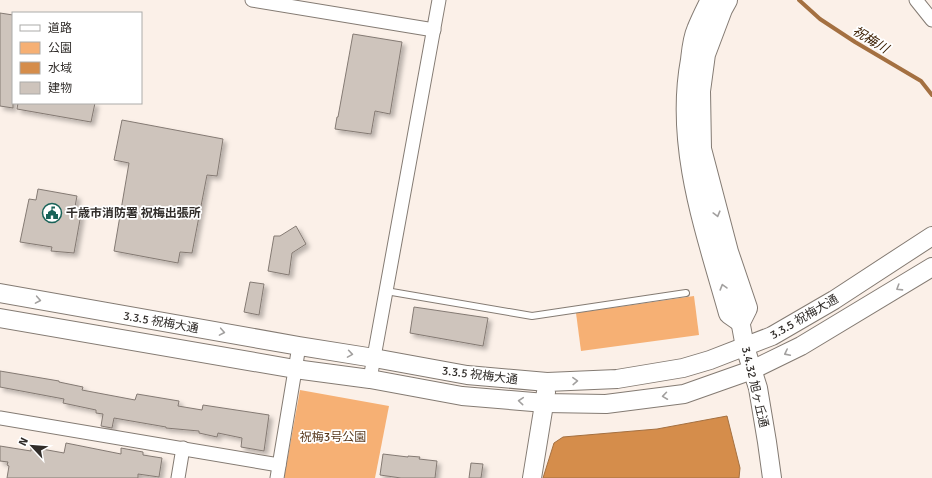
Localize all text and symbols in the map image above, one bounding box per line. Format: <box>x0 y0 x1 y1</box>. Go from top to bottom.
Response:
legend <box>12 12 142 104</box>
text: 道路 <box>48 21 72 36</box>
water label: 祝梅川 <box>850 23 893 58</box>
text: 公園 <box>48 41 72 56</box>
text: 水域 <box>48 61 72 76</box>
text: 建物 <box>48 81 72 96</box>
public building icon: 千歳市消防署 祝梅出張所 <box>41 202 63 224</box>
place label: 千歳市消防署 祝梅出張所 <box>66 206 201 221</box>
one-way arrow <box>712 210 721 217</box>
one-way arrow <box>896 283 903 290</box>
one-way arrow <box>719 284 728 291</box>
street label: 3.3.5 祝梅大通 <box>767 292 841 343</box>
one-way arrow <box>35 295 42 304</box>
street label: 3.3.5 祝梅大通 <box>122 308 200 337</box>
one-way arrow <box>218 328 225 336</box>
street label: 3.4.32 旭ヶ丘通 <box>738 345 771 429</box>
one-way arrow <box>347 349 353 358</box>
one-way arrow <box>783 349 791 356</box>
street label: 3.3.5 祝梅大通 <box>441 363 519 388</box>
one-way arrow <box>572 377 578 385</box>
one-way arrow <box>662 391 668 400</box>
one-way arrow <box>518 396 524 405</box>
north arrow <box>12 426 52 466</box>
park label: 祝梅3号公園 <box>300 430 366 445</box>
text: N <box>16 436 31 448</box>

